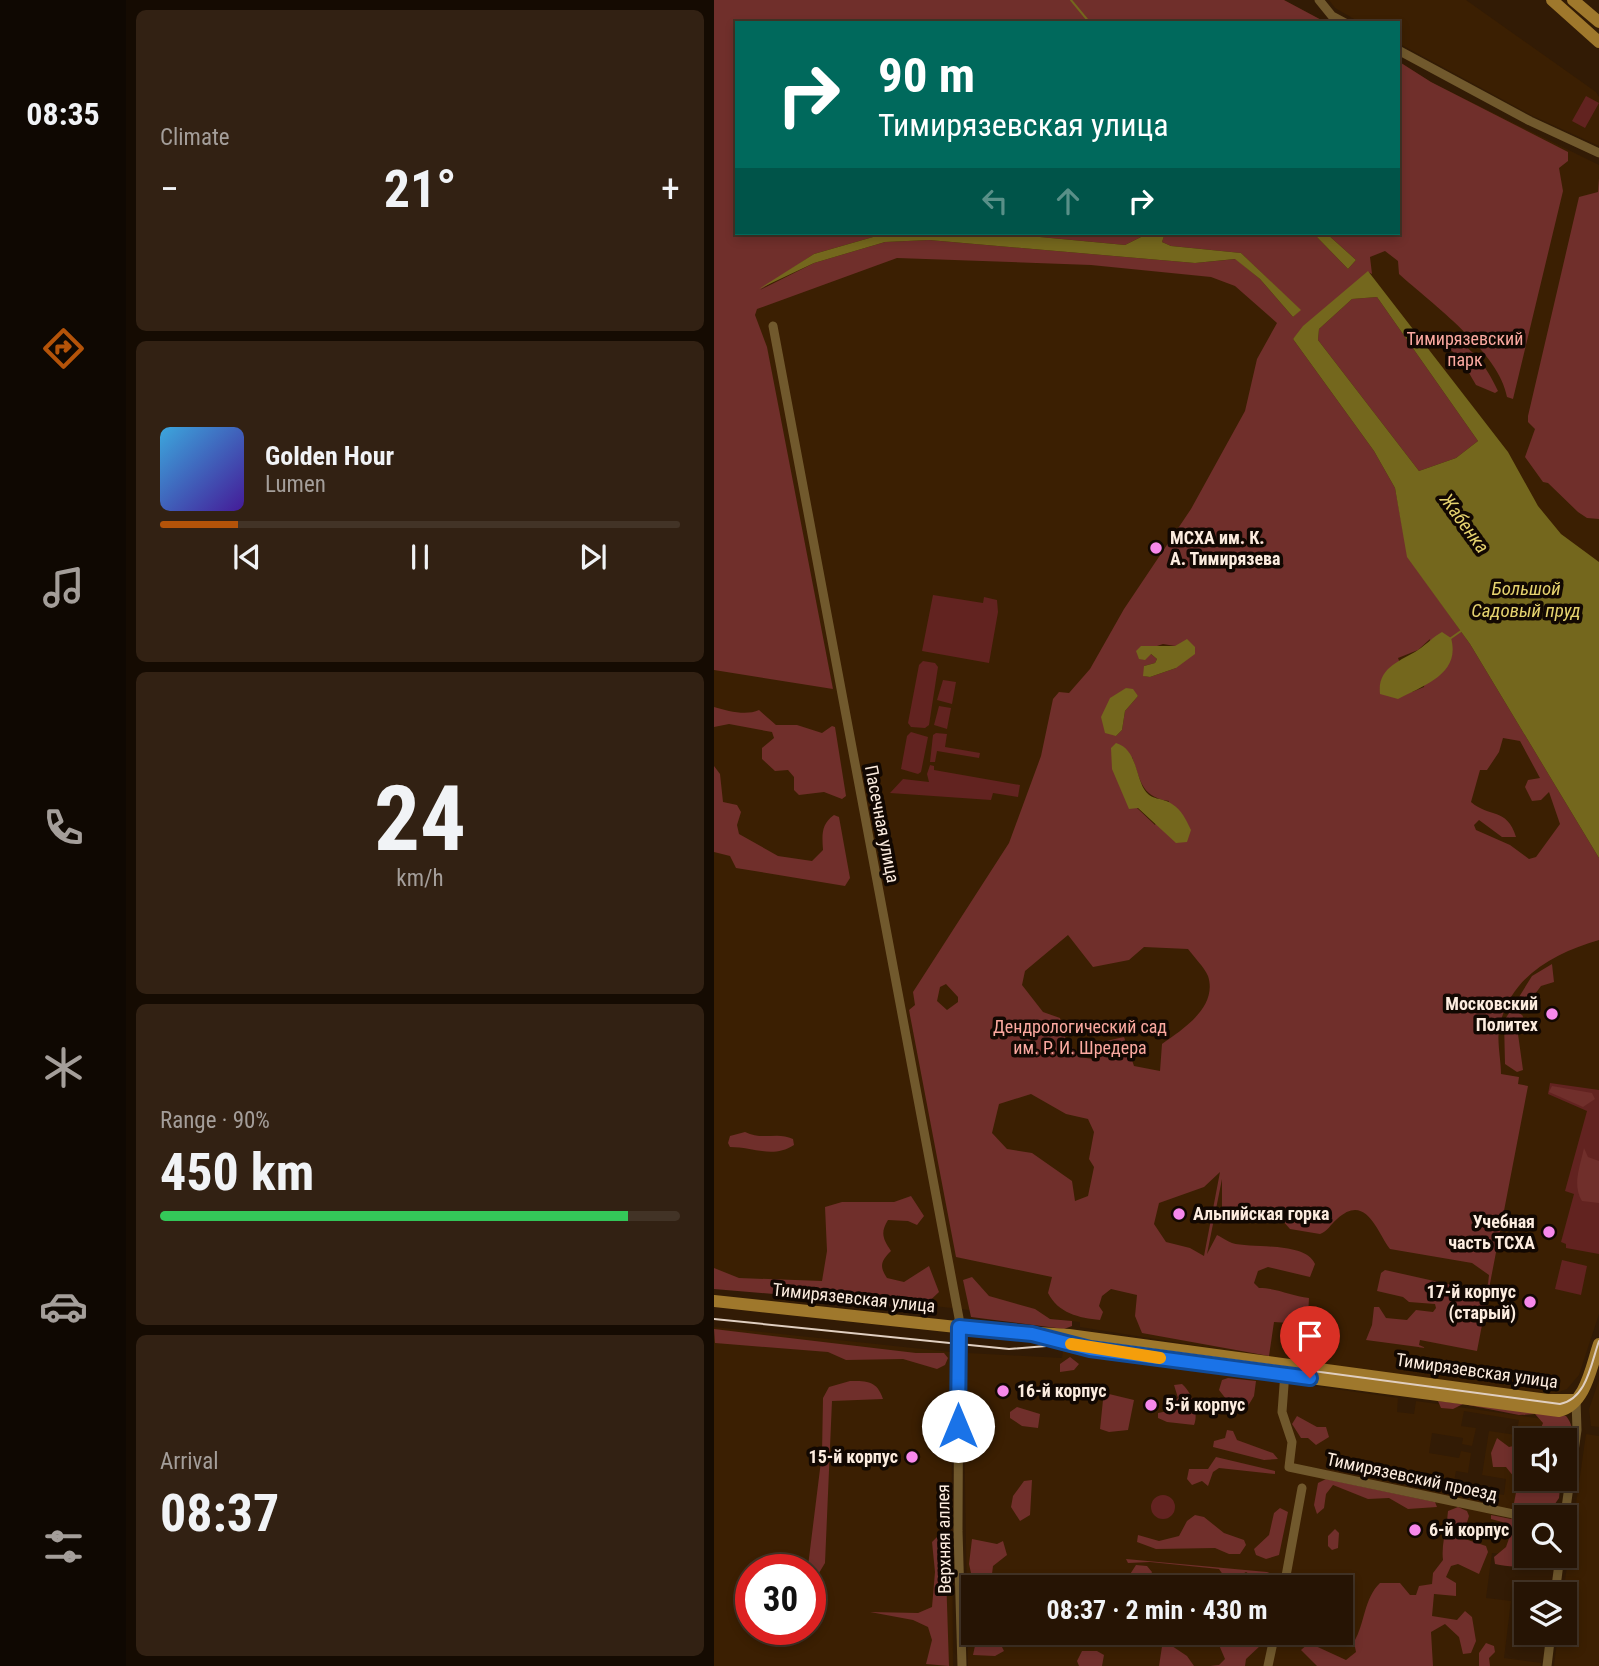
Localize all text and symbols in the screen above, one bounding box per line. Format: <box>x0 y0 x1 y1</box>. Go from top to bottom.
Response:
text: 90 m <box>878 47 975 104</box>
icon: right <box>763 49 854 140</box>
text: 08:35 <box>26 95 100 133</box>
text: Тимирязевская улица <box>878 106 1169 144</box>
text: Climate <box>160 124 230 151</box>
text: 21° <box>384 159 456 220</box>
text: − <box>160 167 179 211</box>
text: + <box>661 167 680 211</box>
icon: left <box>976 182 1014 220</box>
icon: ahead <box>1049 182 1087 220</box>
icon: right <box>1122 182 1160 220</box>
icon: directions <box>39 324 88 373</box>
park label: Тимирязевский парк <box>1407 328 1523 370</box>
text: Golden Hour <box>265 441 394 471</box>
text: Lumen <box>265 471 326 498</box>
water label: Жабенка <box>1435 488 1494 558</box>
place label: МСХА им. К. А. Тимирязева <box>1170 527 1281 569</box>
icon: previous <box>228 538 266 576</box>
icon: pause <box>401 538 439 576</box>
icon: next <box>574 538 612 576</box>
marker: МСХА им. К. А. Тимирязева <box>1148 540 1164 556</box>
icon: music <box>39 563 88 612</box>
water label: Большой Садовый пруд <box>1471 577 1581 622</box>
street label: Пасечная улица <box>861 763 904 884</box>
text: 24 <box>374 766 466 872</box>
icon: phone <box>39 803 88 852</box>
text: km/h <box>396 865 444 892</box>
place label: Московский Политех <box>1445 993 1538 1035</box>
marker: Московский Политех <box>1544 1006 1560 1022</box>
park label: Дендрологический сад им. Р. И. Шредера <box>993 1016 1167 1058</box>
icon: climate <box>39 1043 88 1092</box>
text: Range · 90% <box>160 1107 270 1134</box>
text: 450 km <box>160 1142 314 1203</box>
place label: Альпийская горка <box>1193 1203 1330 1224</box>
marker: Альпийская горка <box>1171 1206 1187 1222</box>
place label: Учебная часть ТСХА <box>1448 1211 1535 1253</box>
marker: Учебная часть ТСХА <box>1541 1224 1557 1240</box>
street label: Тимирязевская улица <box>772 1279 936 1316</box>
place label: 17-й корпус (старый) <box>1427 1281 1516 1324</box>
icon: car <box>39 1282 88 1331</box>
marker: 17-й корпус (старый) <box>1522 1294 1538 1310</box>
pin <box>1280 1306 1340 1378</box>
icon: arrive <box>1291 1317 1329 1355</box>
street label: Тимирязевская улица <box>1395 1349 1559 1392</box>
place label: 16-й корпус <box>1017 1380 1106 1401</box>
marker: 16-й корпус <box>995 1383 1011 1399</box>
position arrow <box>921 1389 995 1463</box>
place label: 5-й корпус <box>1165 1394 1245 1415</box>
marker: 5-й корпус <box>1143 1397 1159 1413</box>
map controls <box>1514 1428 1577 1645</box>
button: sound <box>1514 1428 1577 1491</box>
place label: 15-й корпус <box>809 1446 898 1467</box>
text: Arrival <box>160 1448 219 1475</box>
street label: Тимирязевский проезд <box>1325 1448 1500 1505</box>
marker: 15-й корпус <box>904 1449 920 1465</box>
text: 08:37 <box>160 1483 279 1544</box>
street label: Верхняя аллея <box>932 1484 955 1594</box>
button: search <box>1514 1505 1577 1568</box>
place label: 6-й корпус <box>1429 1519 1509 1540</box>
icon: filters <box>39 1522 88 1571</box>
marker: 6-й корпус <box>1407 1522 1423 1538</box>
speed limit sign: 30 <box>735 1554 826 1645</box>
button: layers <box>1514 1582 1577 1645</box>
text: 08:37 · 2 min · 430 m <box>1047 1595 1267 1625</box>

